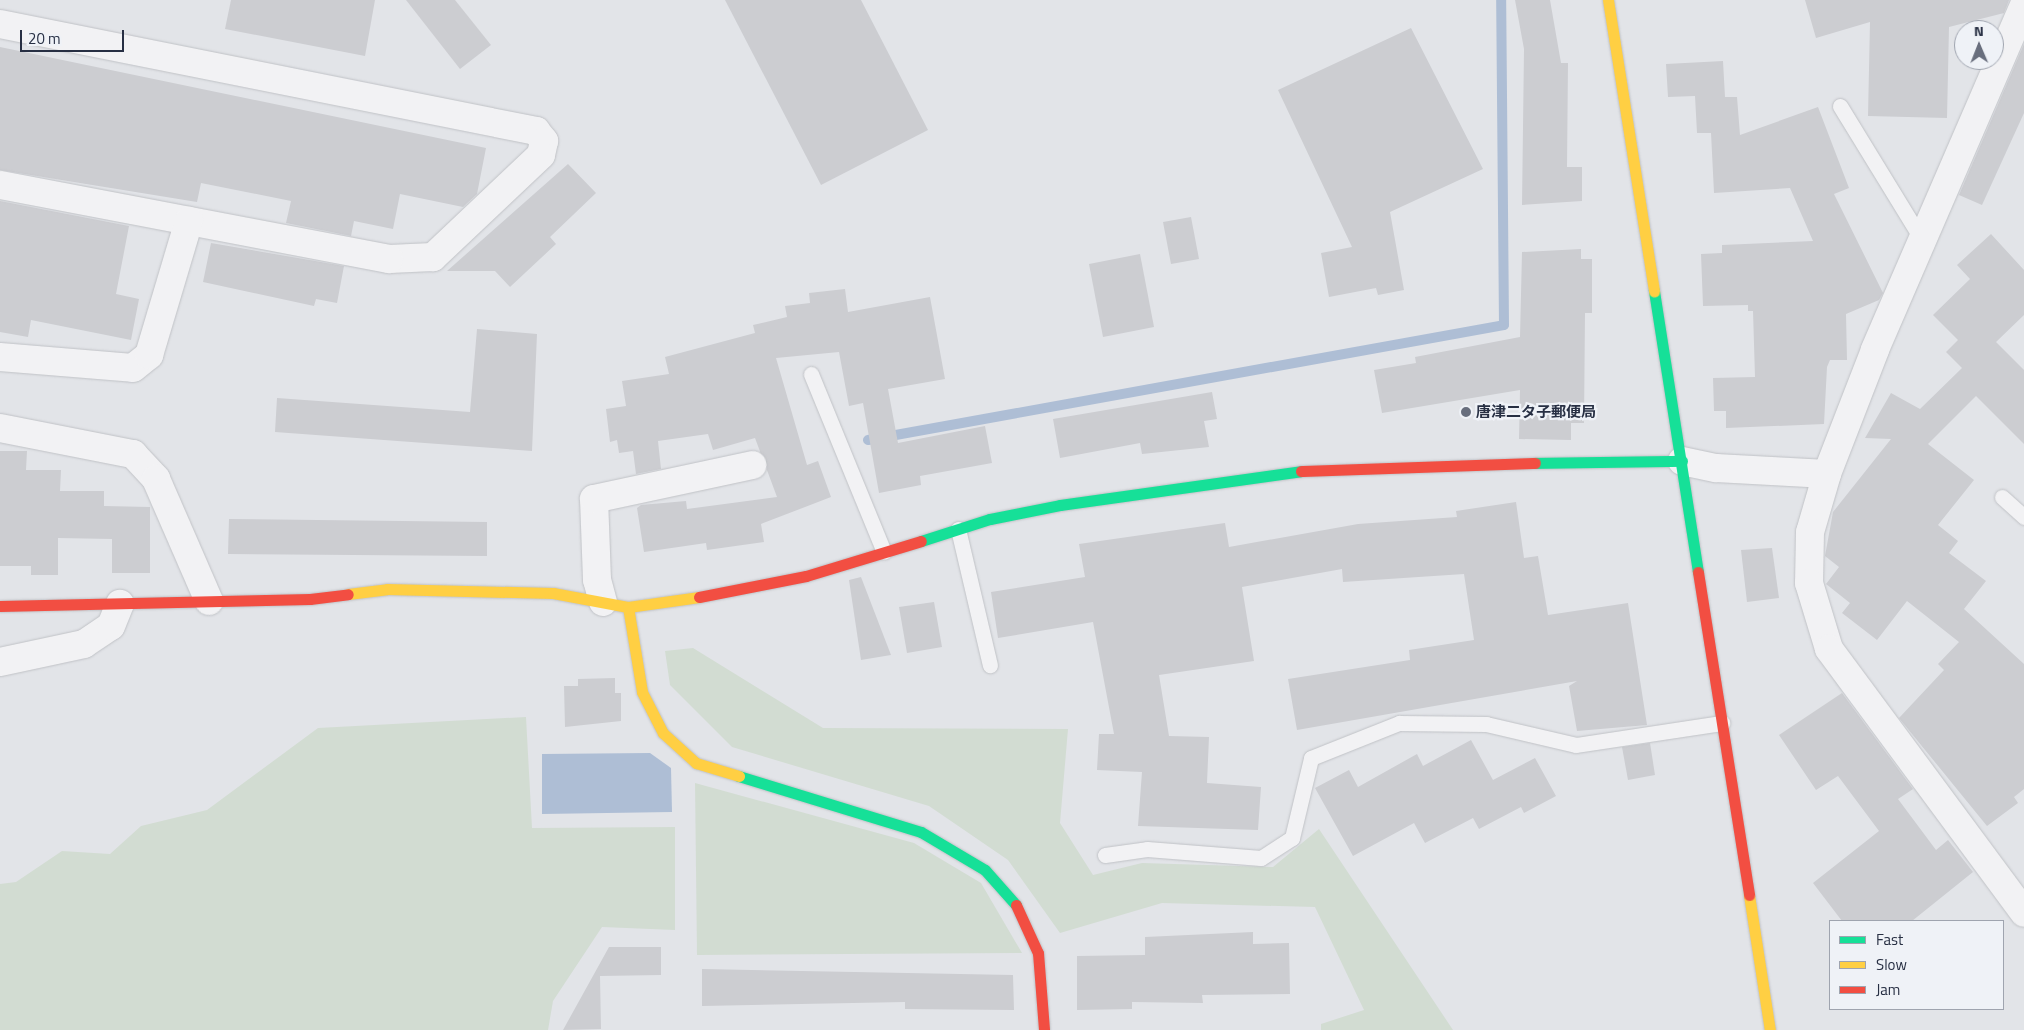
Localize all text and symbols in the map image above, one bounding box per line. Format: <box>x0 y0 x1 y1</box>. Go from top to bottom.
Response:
scale bar <box>22 20 126 52</box>
north arrow <box>1954 20 2004 70</box>
text: N <box>1974 20 1984 41</box>
text: 20 m <box>28 27 61 50</box>
place label: 唐津二タ子郵便局 <box>1476 403 1596 421</box>
marker: 唐津二タ子郵便局 <box>1460 406 1472 418</box>
legend <box>1829 920 2004 1010</box>
text: Fast <box>1876 928 1903 951</box>
text: Slow <box>1876 953 1907 976</box>
text: Jam <box>1876 978 1900 1001</box>

